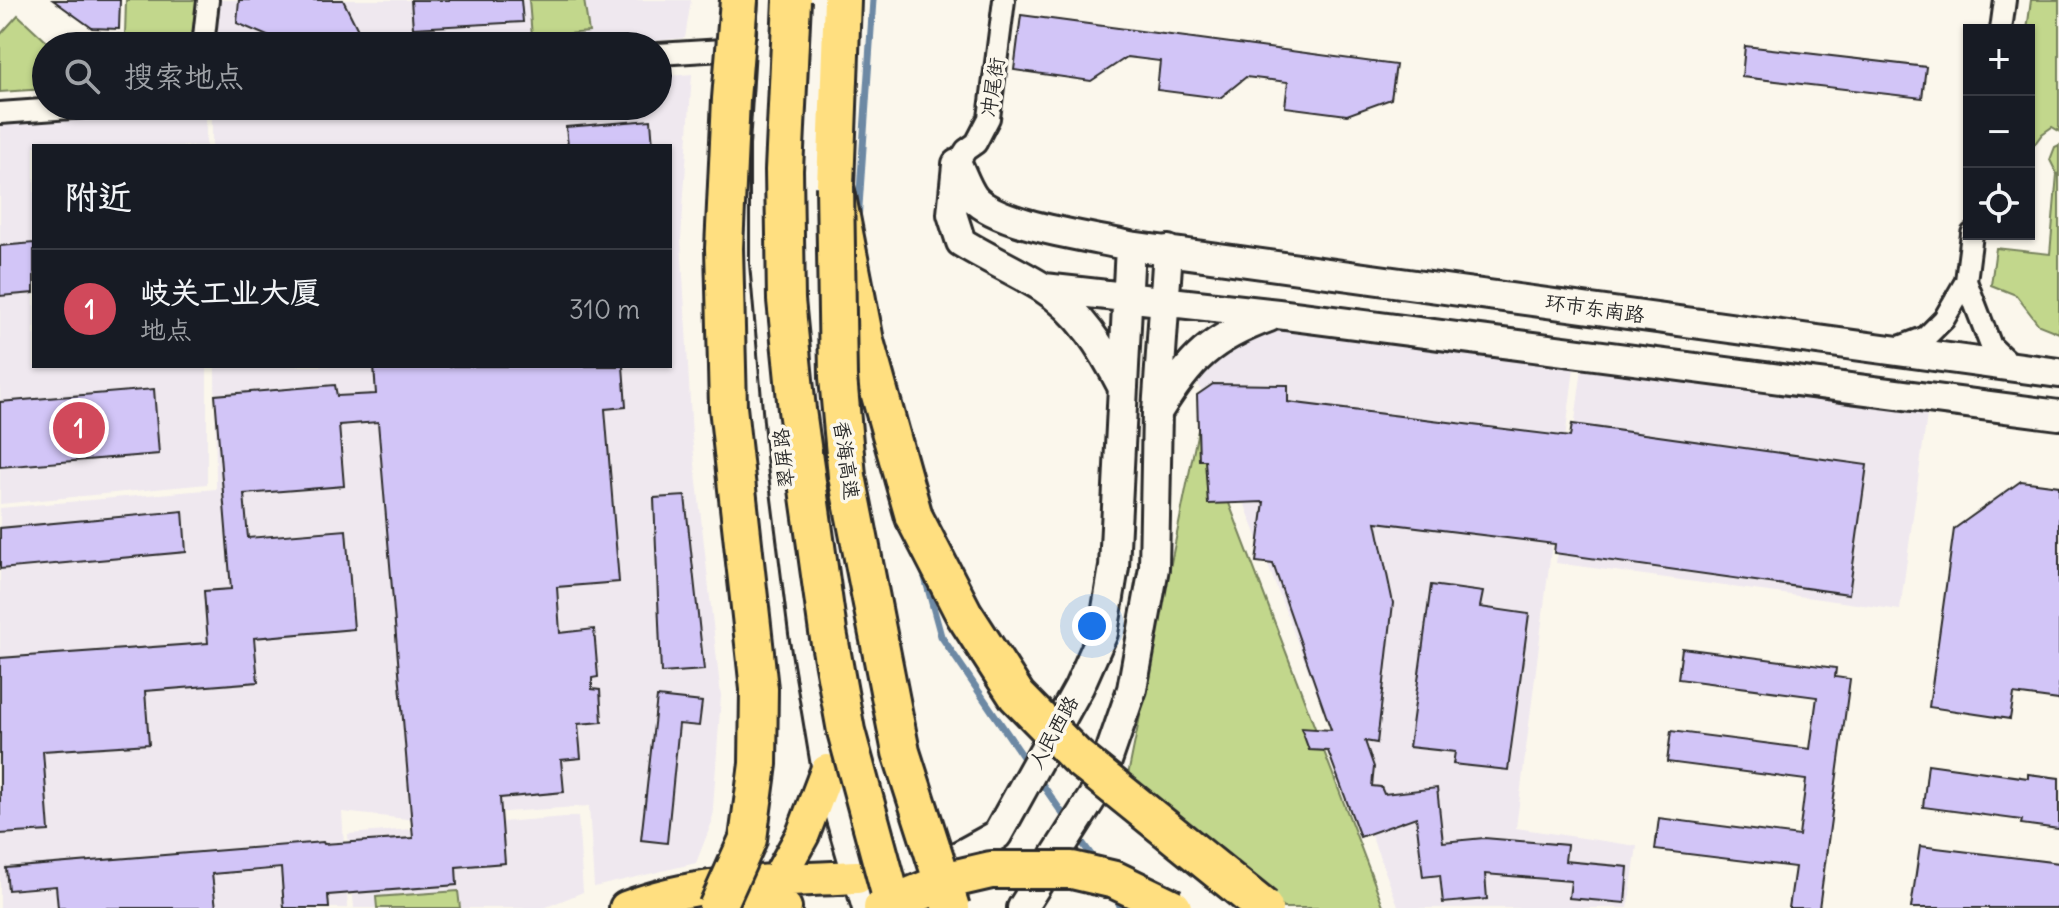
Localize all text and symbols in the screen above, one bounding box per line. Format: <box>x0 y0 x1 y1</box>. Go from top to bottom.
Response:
map controls <box>1963 24 2035 240</box>
button: + <box>1963 24 2035 96</box>
search box <box>32 32 672 120</box>
icon: search <box>60 54 104 98</box>
street label: 冲尾街 <box>975 55 1009 119</box>
text: 搜索地点 <box>124 57 244 95</box>
button: − <box>1963 96 2035 168</box>
button: locate <box>1963 168 2035 240</box>
text: 附近 <box>64 175 132 218</box>
text: 岐关工业大厦 <box>140 273 320 311</box>
street label: 环市东南路 <box>1544 289 1647 327</box>
text: 1 <box>85 293 95 326</box>
text: 310 m <box>569 293 640 326</box>
text: 地点 <box>140 313 192 346</box>
pin: 1 <box>53 398 105 458</box>
street label: 香海高速 <box>829 419 865 501</box>
street label: 翠屏路 <box>767 426 799 489</box>
your location <box>1072 606 1112 646</box>
street label: 人民西路 <box>1023 690 1084 773</box>

